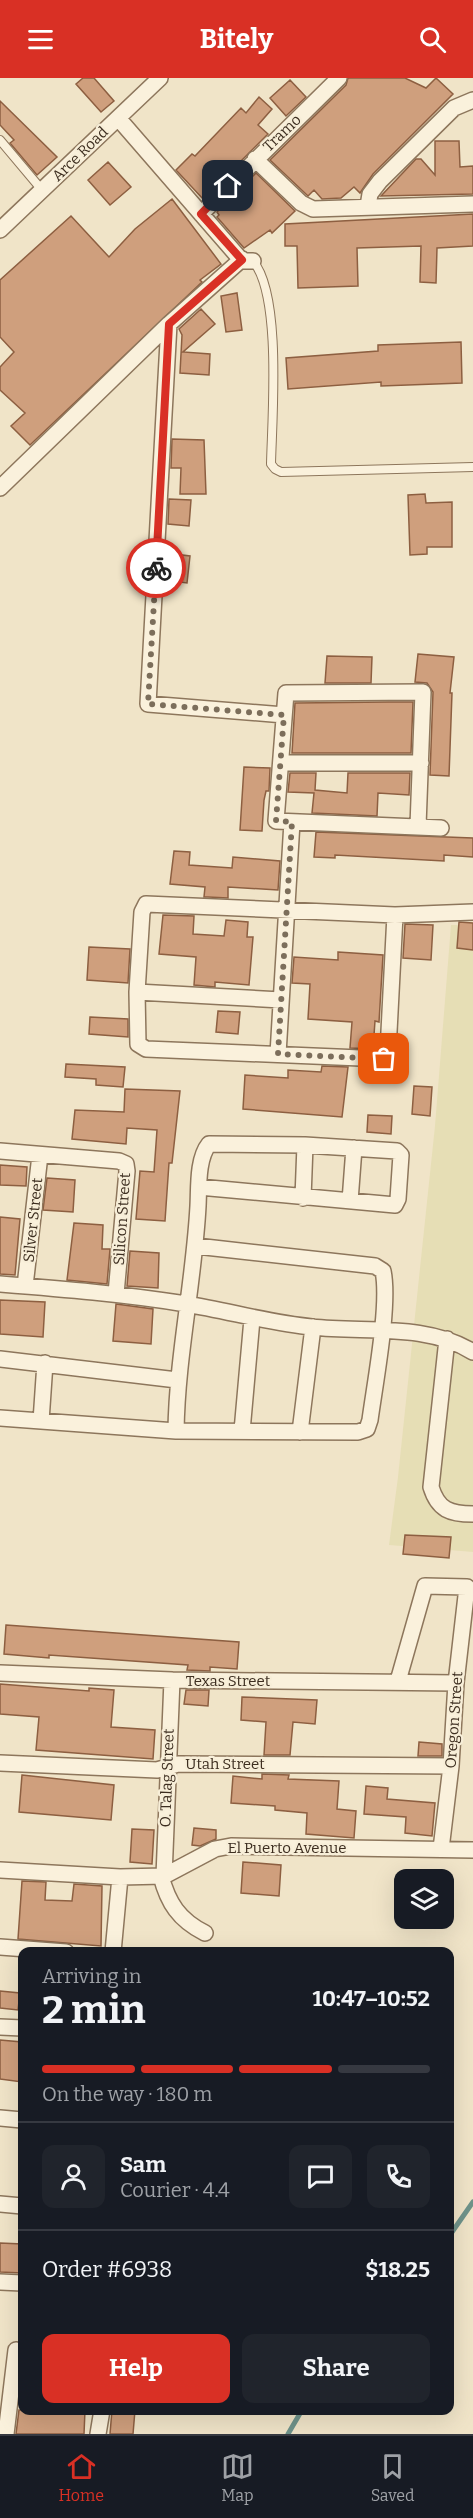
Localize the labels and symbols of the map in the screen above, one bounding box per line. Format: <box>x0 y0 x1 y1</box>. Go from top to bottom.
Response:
street label: Tramo <box>259 111 305 155</box>
street label: Arce Road <box>48 123 112 185</box>
pin <box>202 160 253 211</box>
courier <box>126 538 186 598</box>
pin <box>358 1033 409 1084</box>
street label: Silicon Street <box>110 1172 134 1266</box>
street label: Silver Street <box>20 1176 46 1263</box>
street label: Oregon Street <box>442 1670 466 1769</box>
street label: Texas Street <box>186 1672 271 1690</box>
street label: O. Talag Street <box>156 1728 178 1828</box>
street label: Utah Street <box>185 1755 265 1773</box>
street label: El Puerto Avenue <box>227 1839 347 1857</box>

